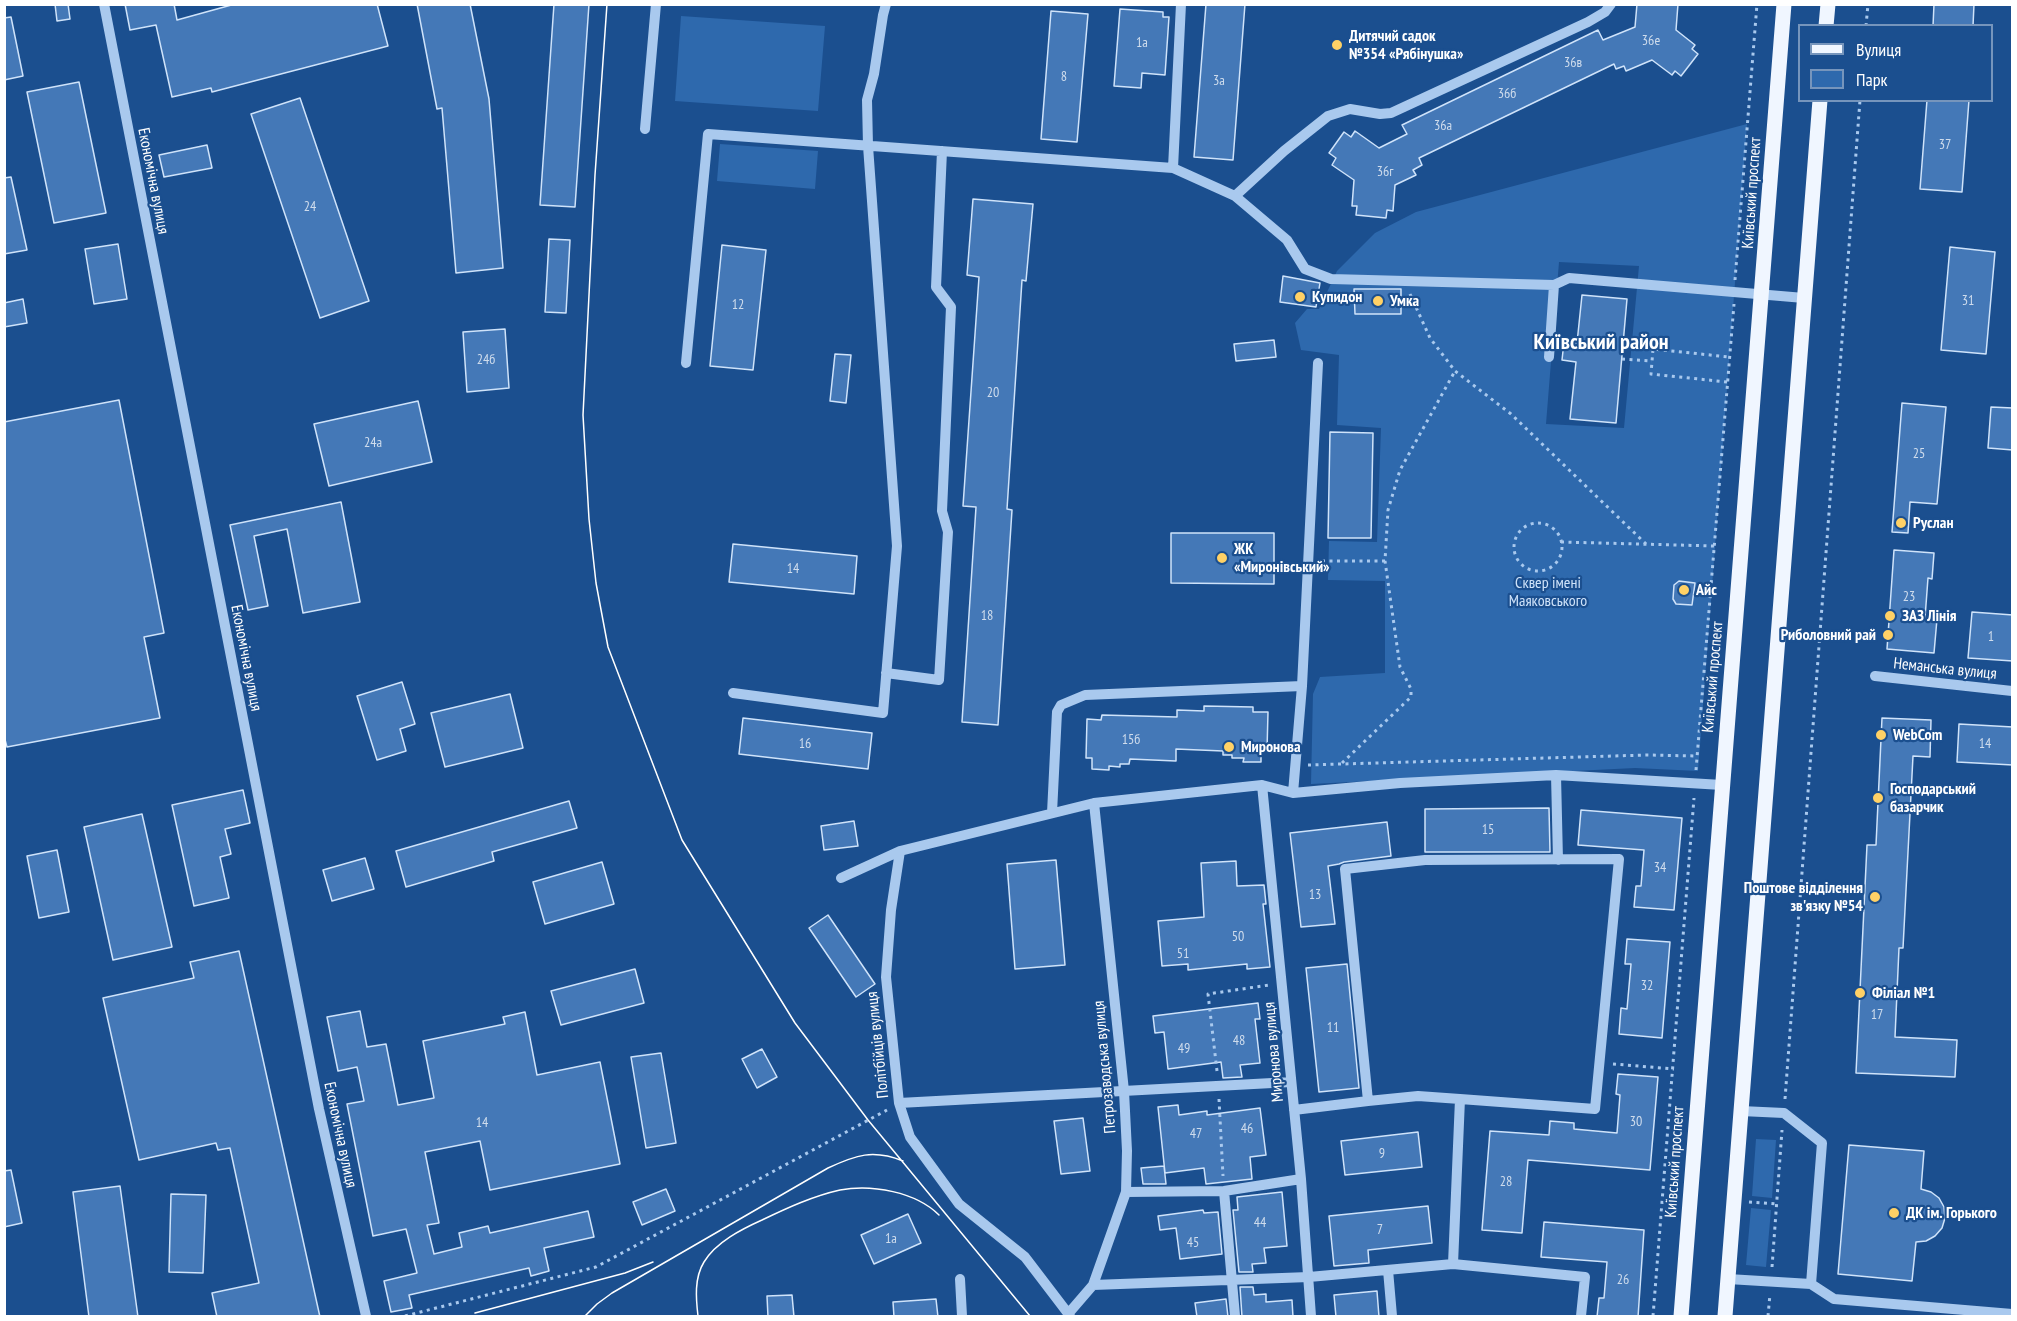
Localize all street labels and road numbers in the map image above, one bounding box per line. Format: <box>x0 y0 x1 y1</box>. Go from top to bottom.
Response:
street label: Економічна вулиця <box>133 126 173 236</box>
street label: Київський проспект <box>1739 137 1765 249</box>
street label: Економічна вулиця <box>226 603 266 713</box>
street label: Київський проспект <box>1699 621 1727 733</box>
street label: Неманська вулиця <box>1892 654 1998 684</box>
street label: Політбійців вулиця <box>863 991 893 1099</box>
street label: Петрозаводська вулиця <box>1090 1000 1120 1134</box>
street label: Миронова вулиця <box>1260 1001 1288 1103</box>
street label: Економічна вулиця <box>319 1080 361 1190</box>
street label: Київський проспект <box>1662 1106 1688 1218</box>

